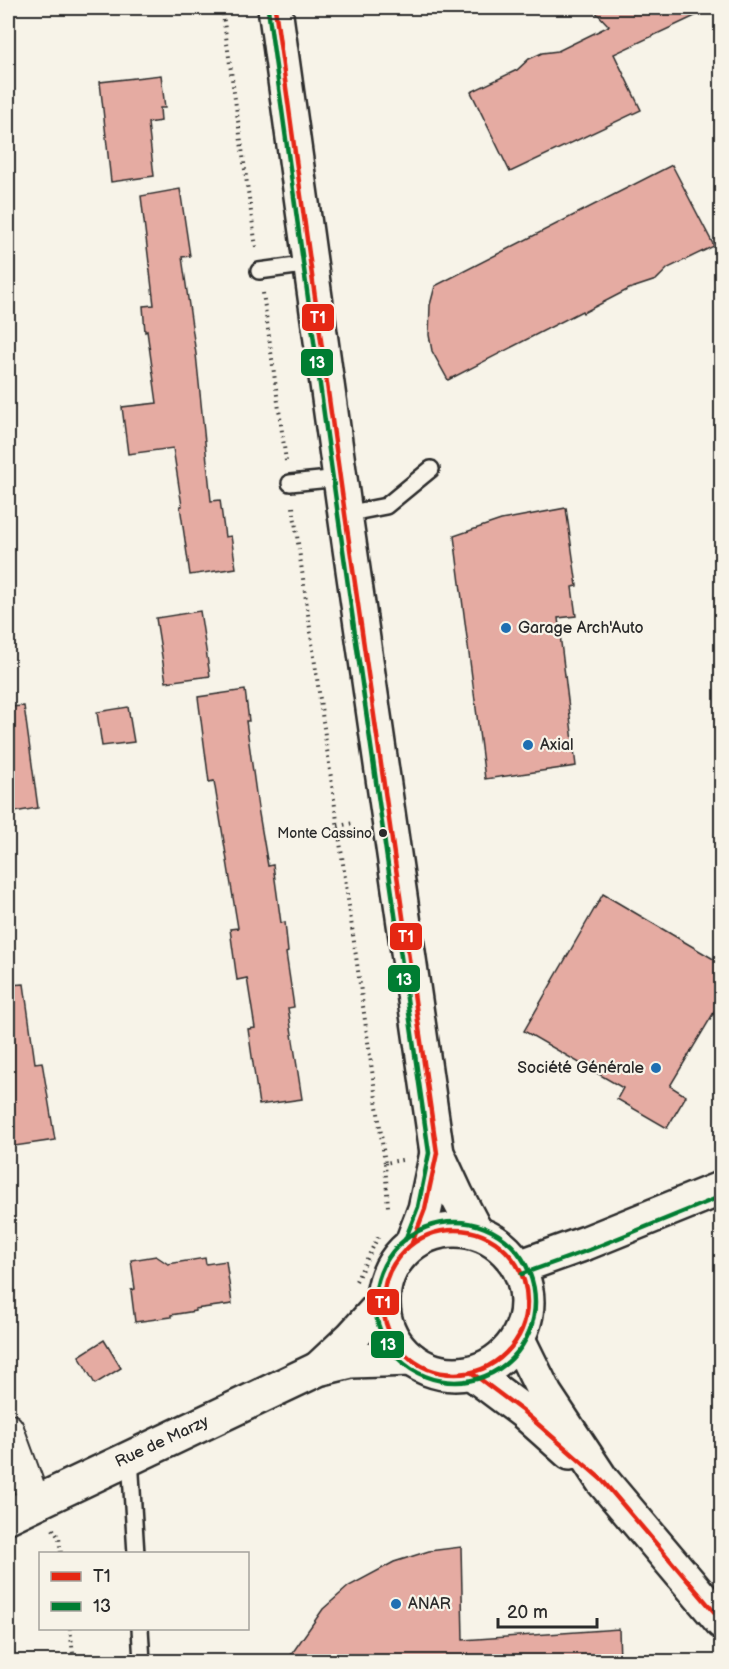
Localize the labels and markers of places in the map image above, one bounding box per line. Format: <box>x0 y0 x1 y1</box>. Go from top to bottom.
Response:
place label: Garage Arch'Auto <box>518 619 644 638</box>
marker: Garage Arch'Auto <box>499 621 513 635</box>
place label: Axial <box>540 736 574 755</box>
marker: Axial <box>521 738 535 752</box>
place label: Monte Cassino <box>277 825 372 842</box>
marker: Monte Cassino <box>377 827 389 839</box>
place label: Société Générale <box>517 1059 644 1078</box>
marker: Société Générale <box>649 1061 663 1075</box>
place label: ANAR <box>408 1595 451 1614</box>
marker: ANAR <box>389 1597 403 1611</box>

